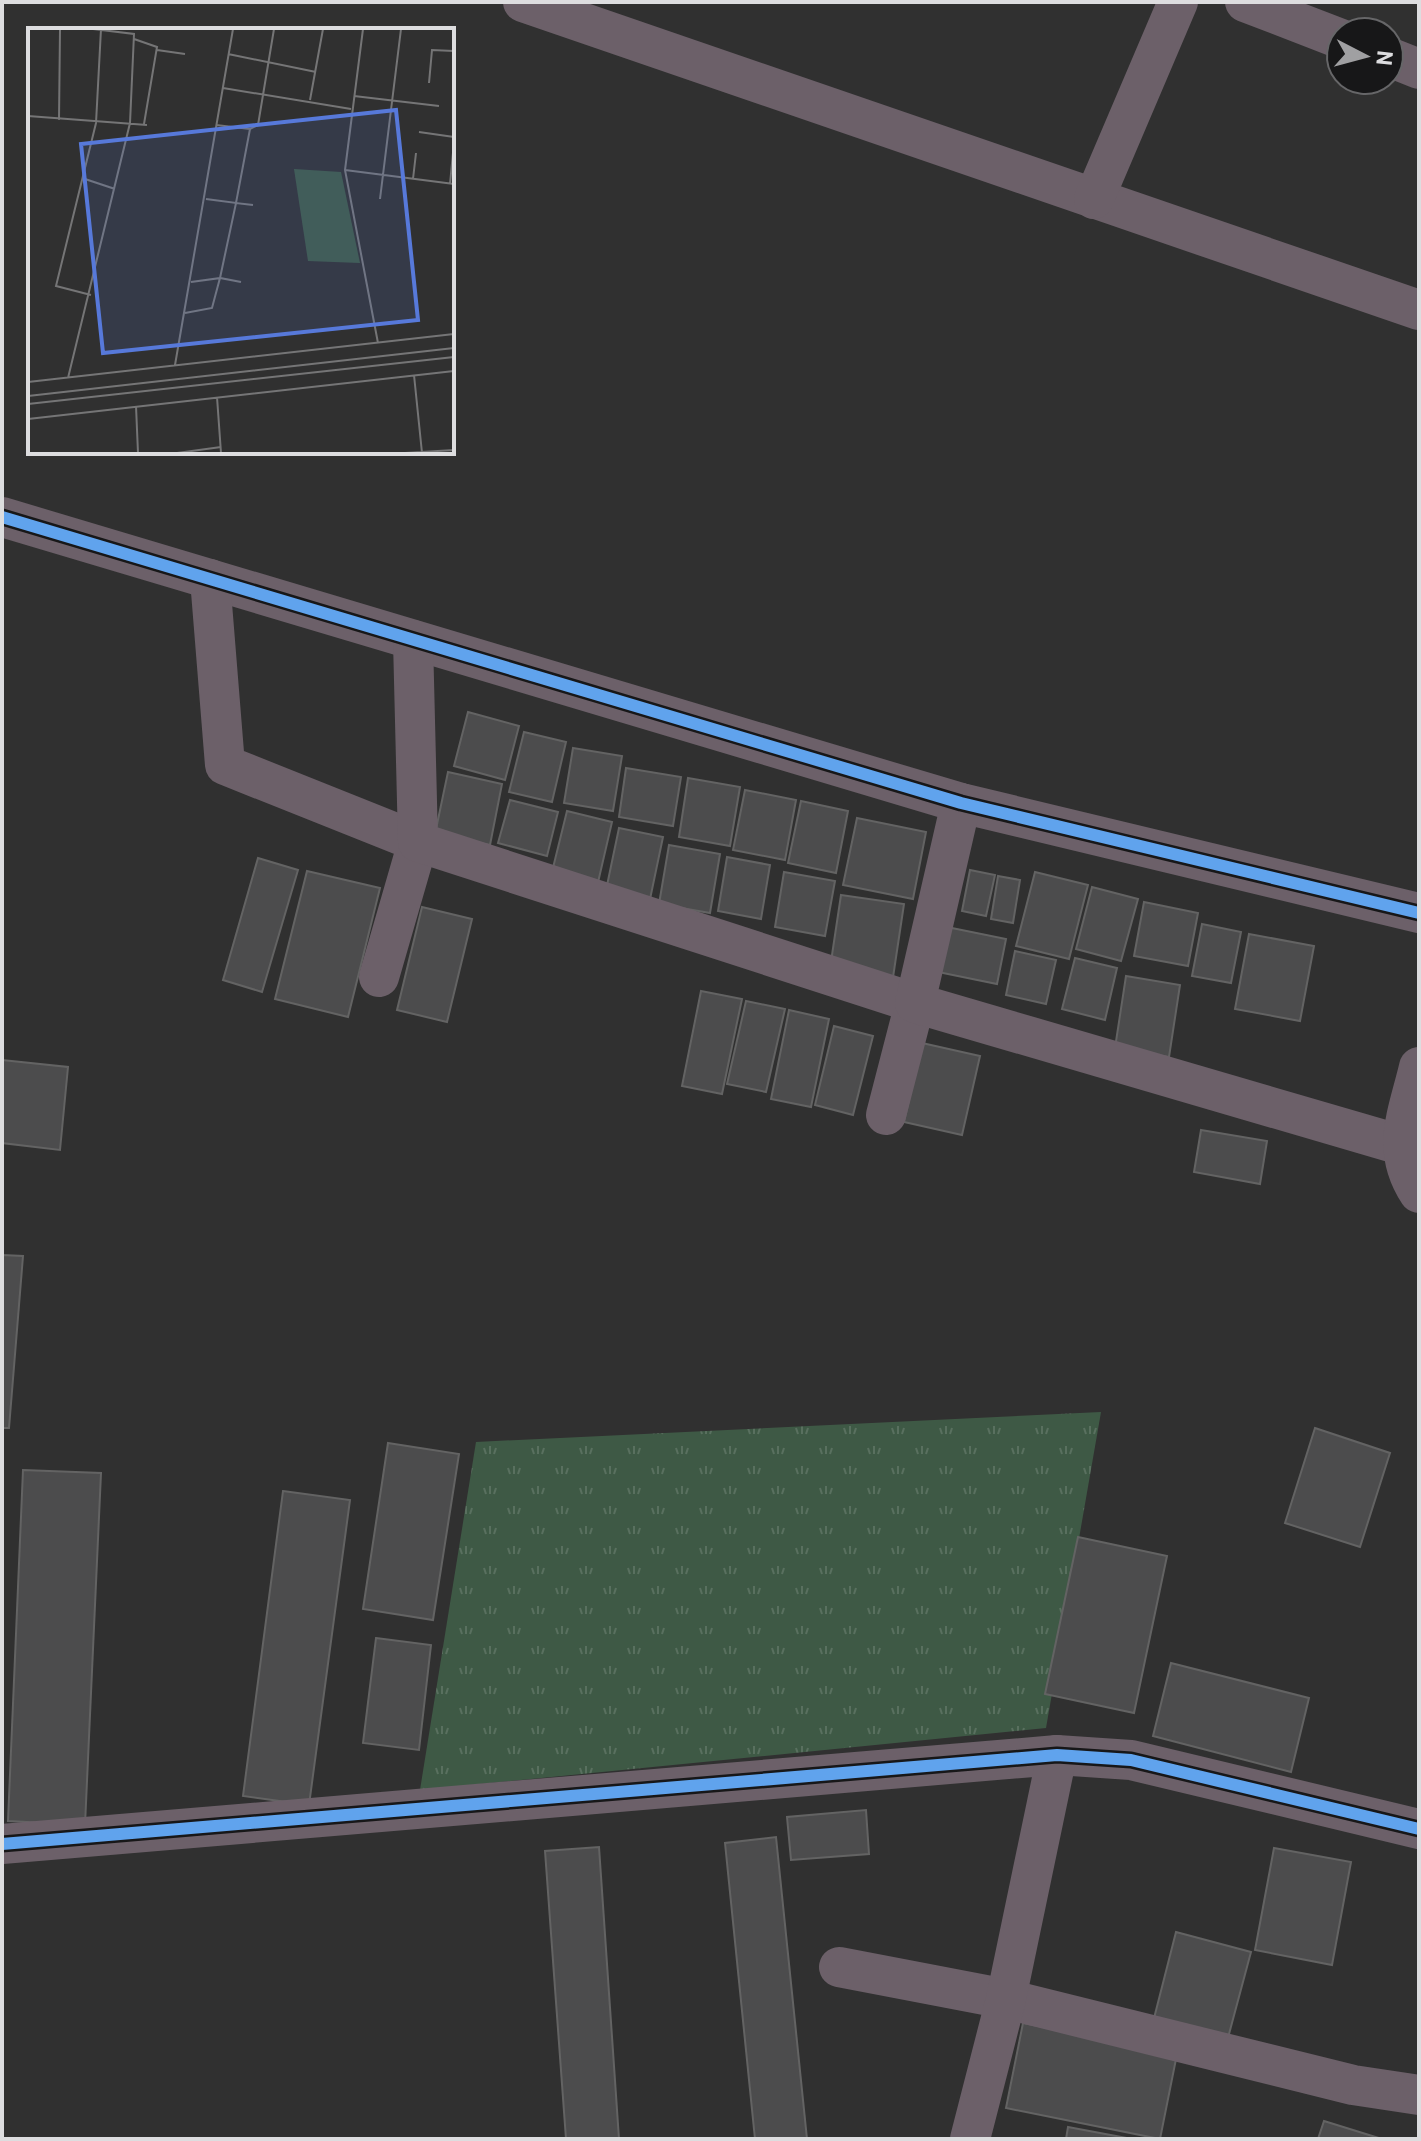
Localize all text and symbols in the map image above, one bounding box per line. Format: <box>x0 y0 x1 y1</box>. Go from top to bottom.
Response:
north arrow <box>1325 16 1405 96</box>
inset map <box>28 28 454 454</box>
text: N <box>1372 50 1400 67</box>

